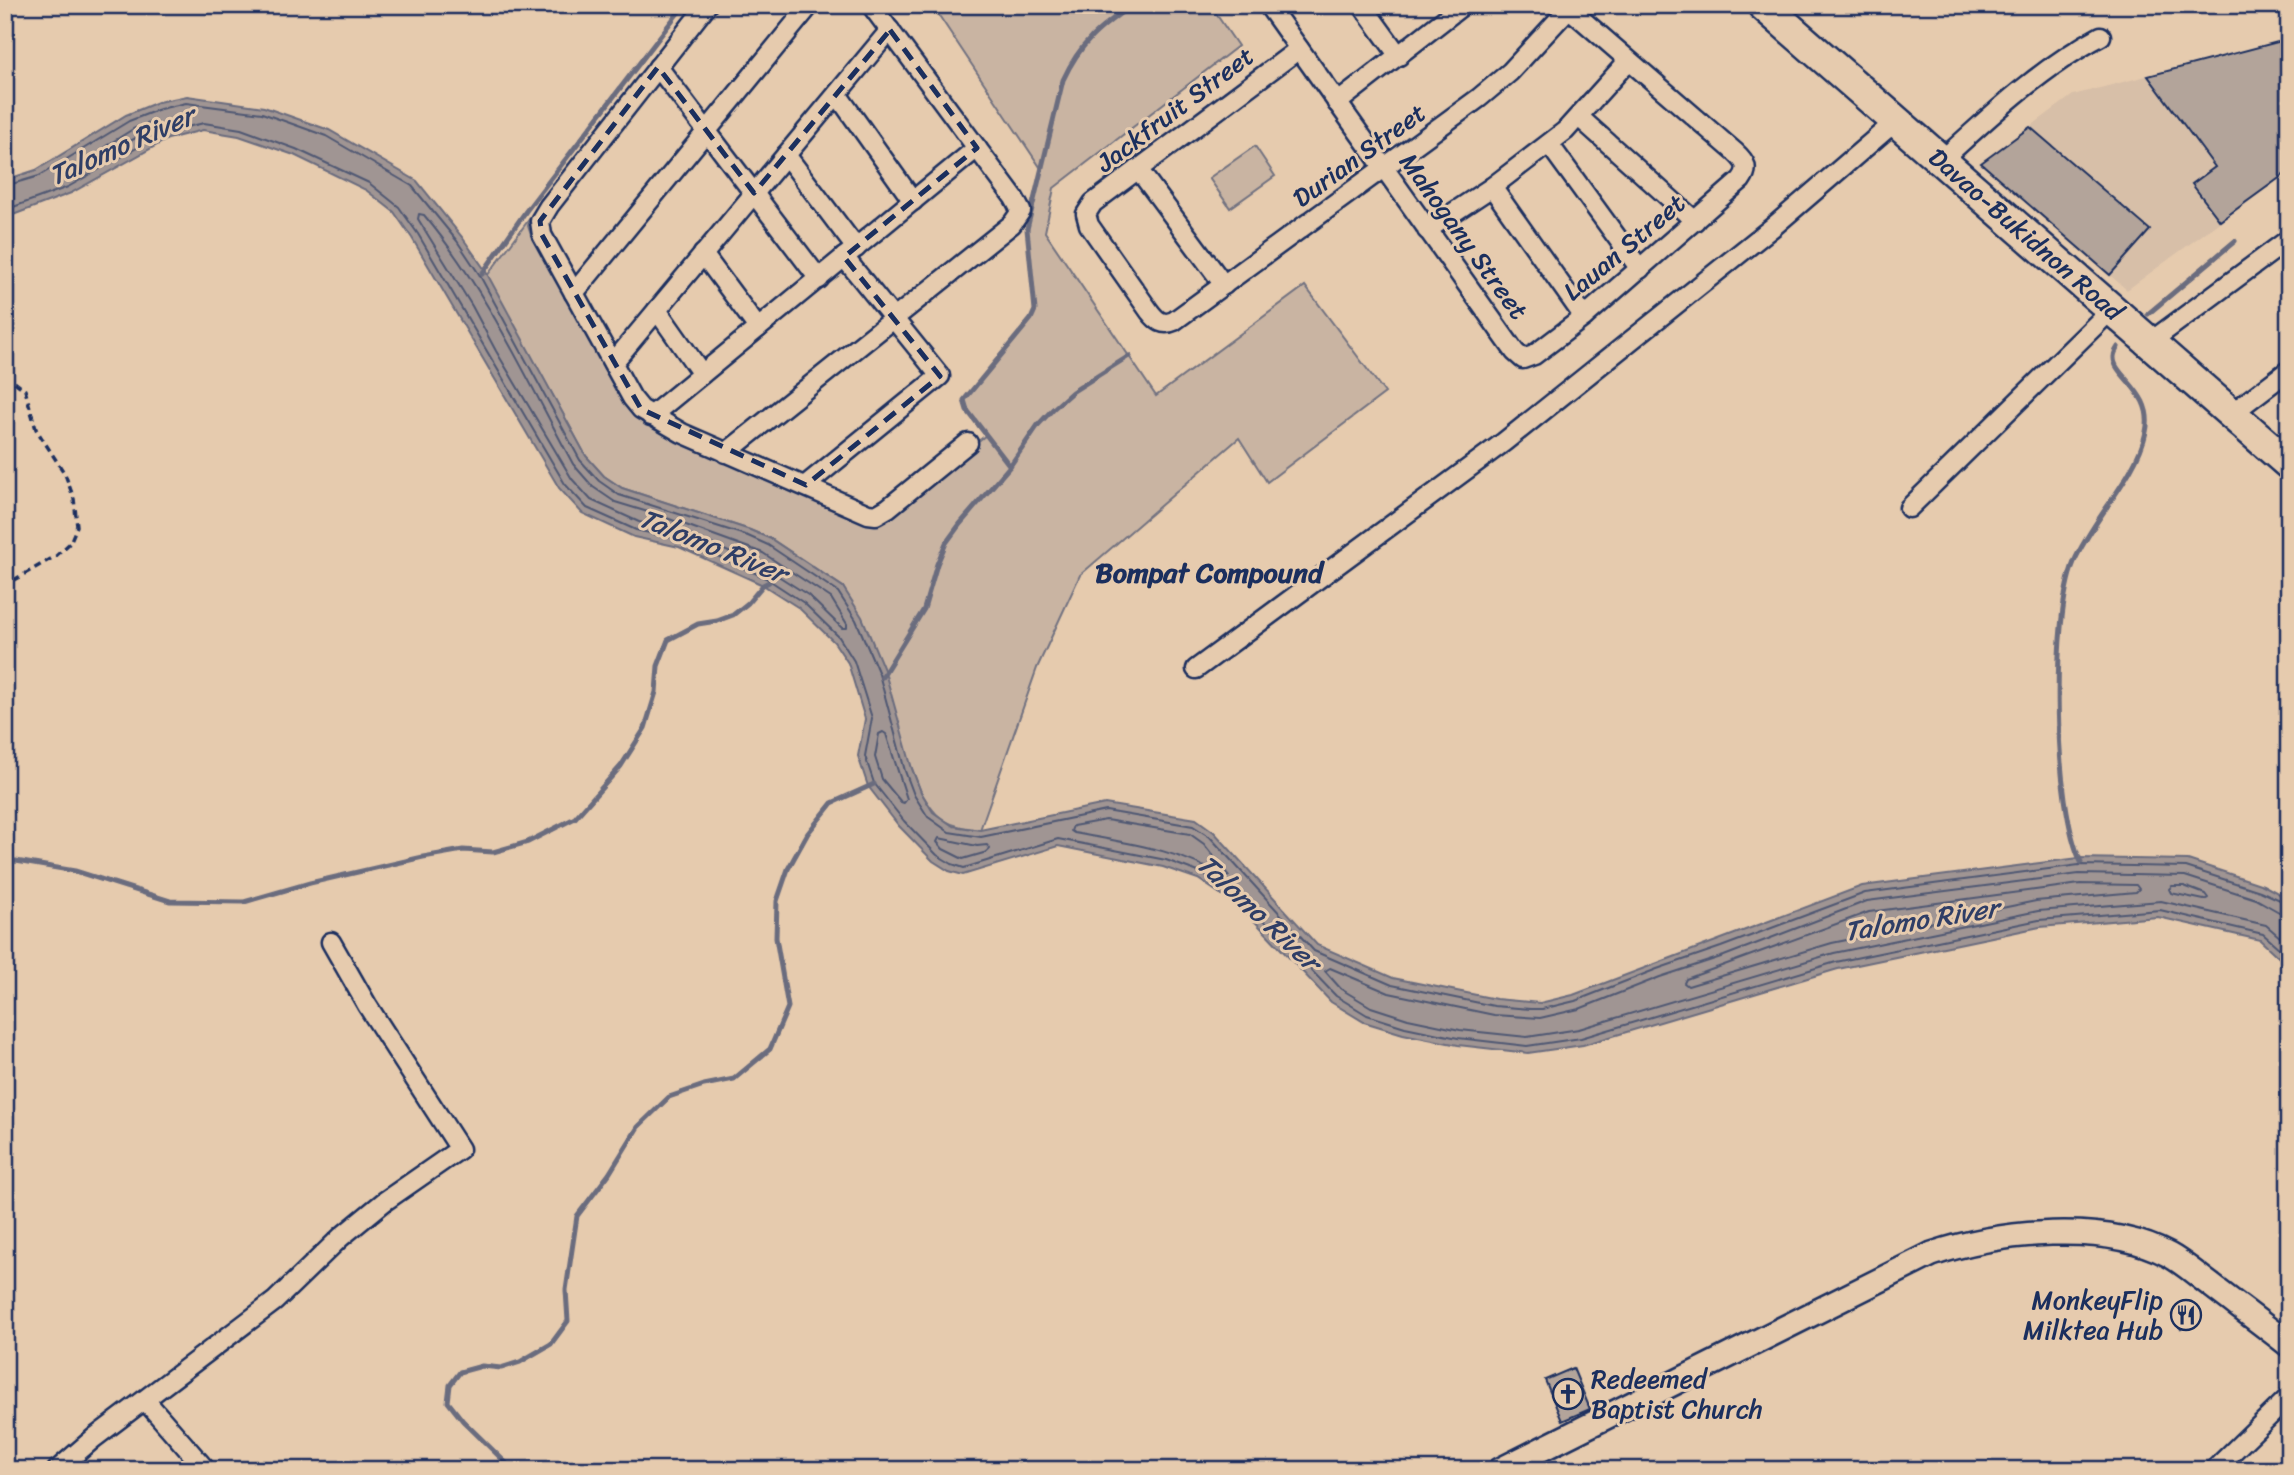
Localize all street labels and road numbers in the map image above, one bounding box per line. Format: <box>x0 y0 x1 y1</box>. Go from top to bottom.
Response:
street label: Jackfruit Street <box>1085 34 1264 185</box>
street label: Durian Street <box>1282 90 1436 220</box>
street label: Davao-Bukidnon Road <box>1918 135 2136 334</box>
street label: Mahogany Street <box>1387 142 1541 330</box>
street label: Lauan Street <box>1552 181 1696 313</box>

